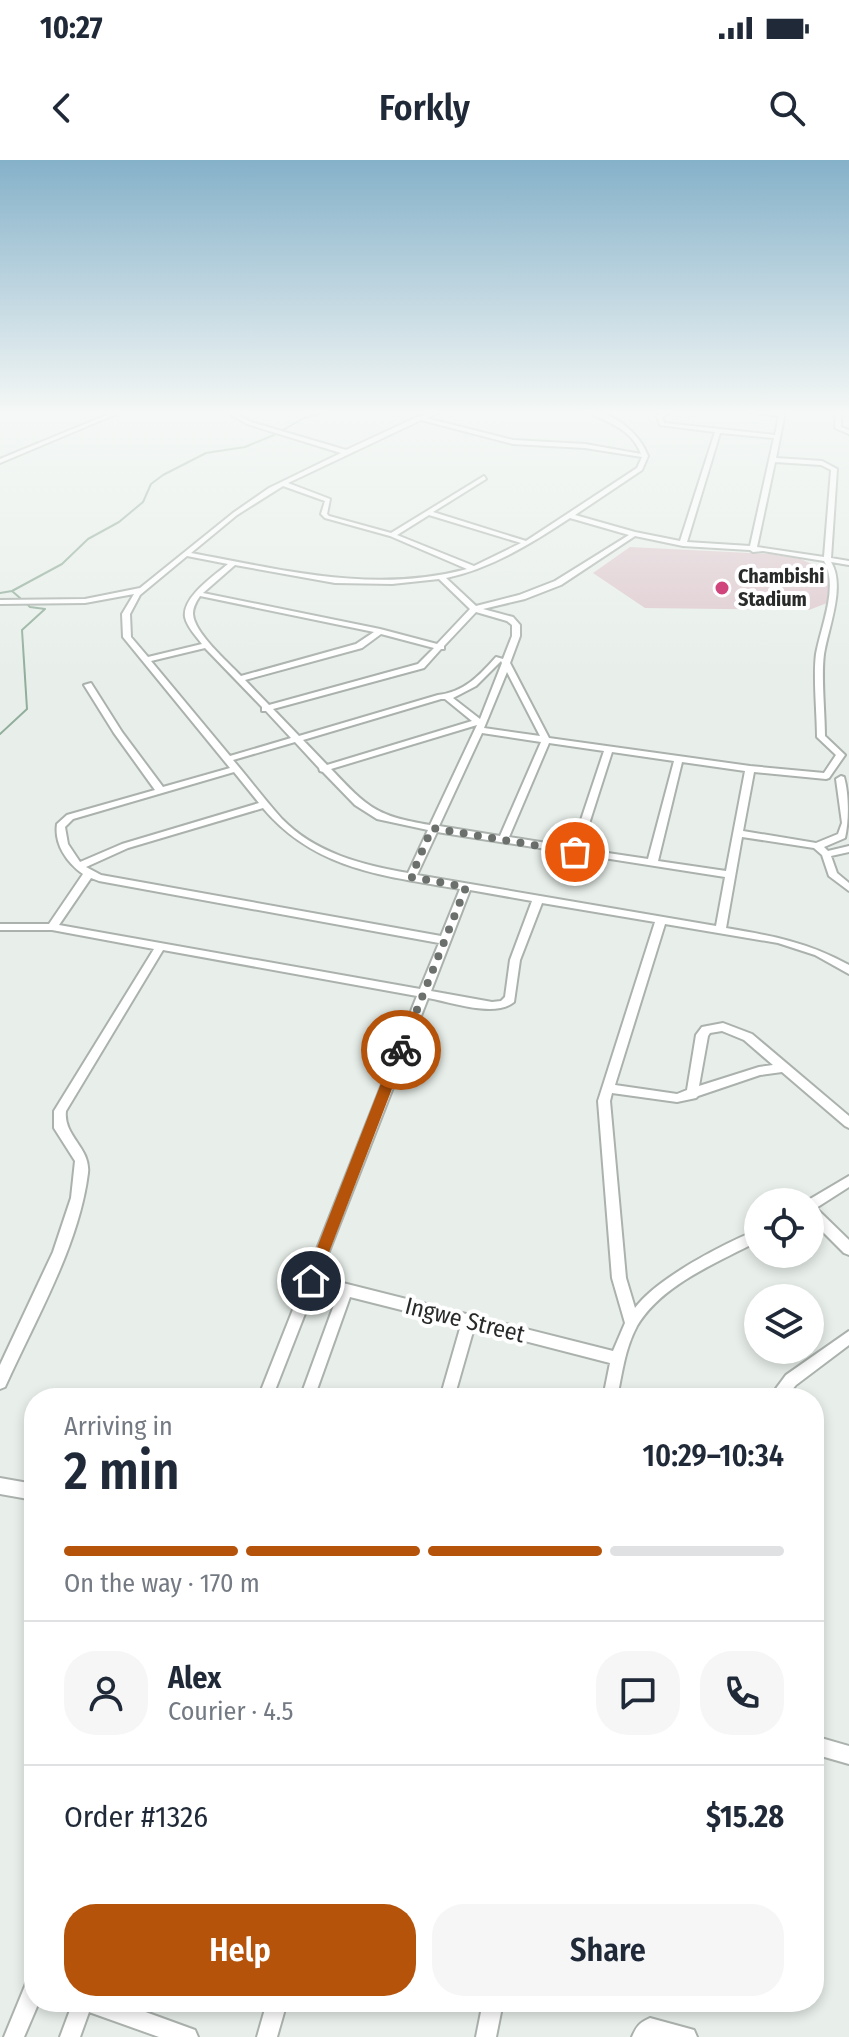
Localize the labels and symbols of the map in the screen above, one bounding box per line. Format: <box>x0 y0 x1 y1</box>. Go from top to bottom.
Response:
place label: Chambishi Stadium <box>738 564 824 611</box>
marker: Chambishi Stadium <box>713 579 731 597</box>
pin <box>541 818 609 886</box>
courier <box>361 1010 441 1090</box>
pin <box>277 1247 345 1315</box>
street label: Ingwe Street <box>402 1292 528 1348</box>

